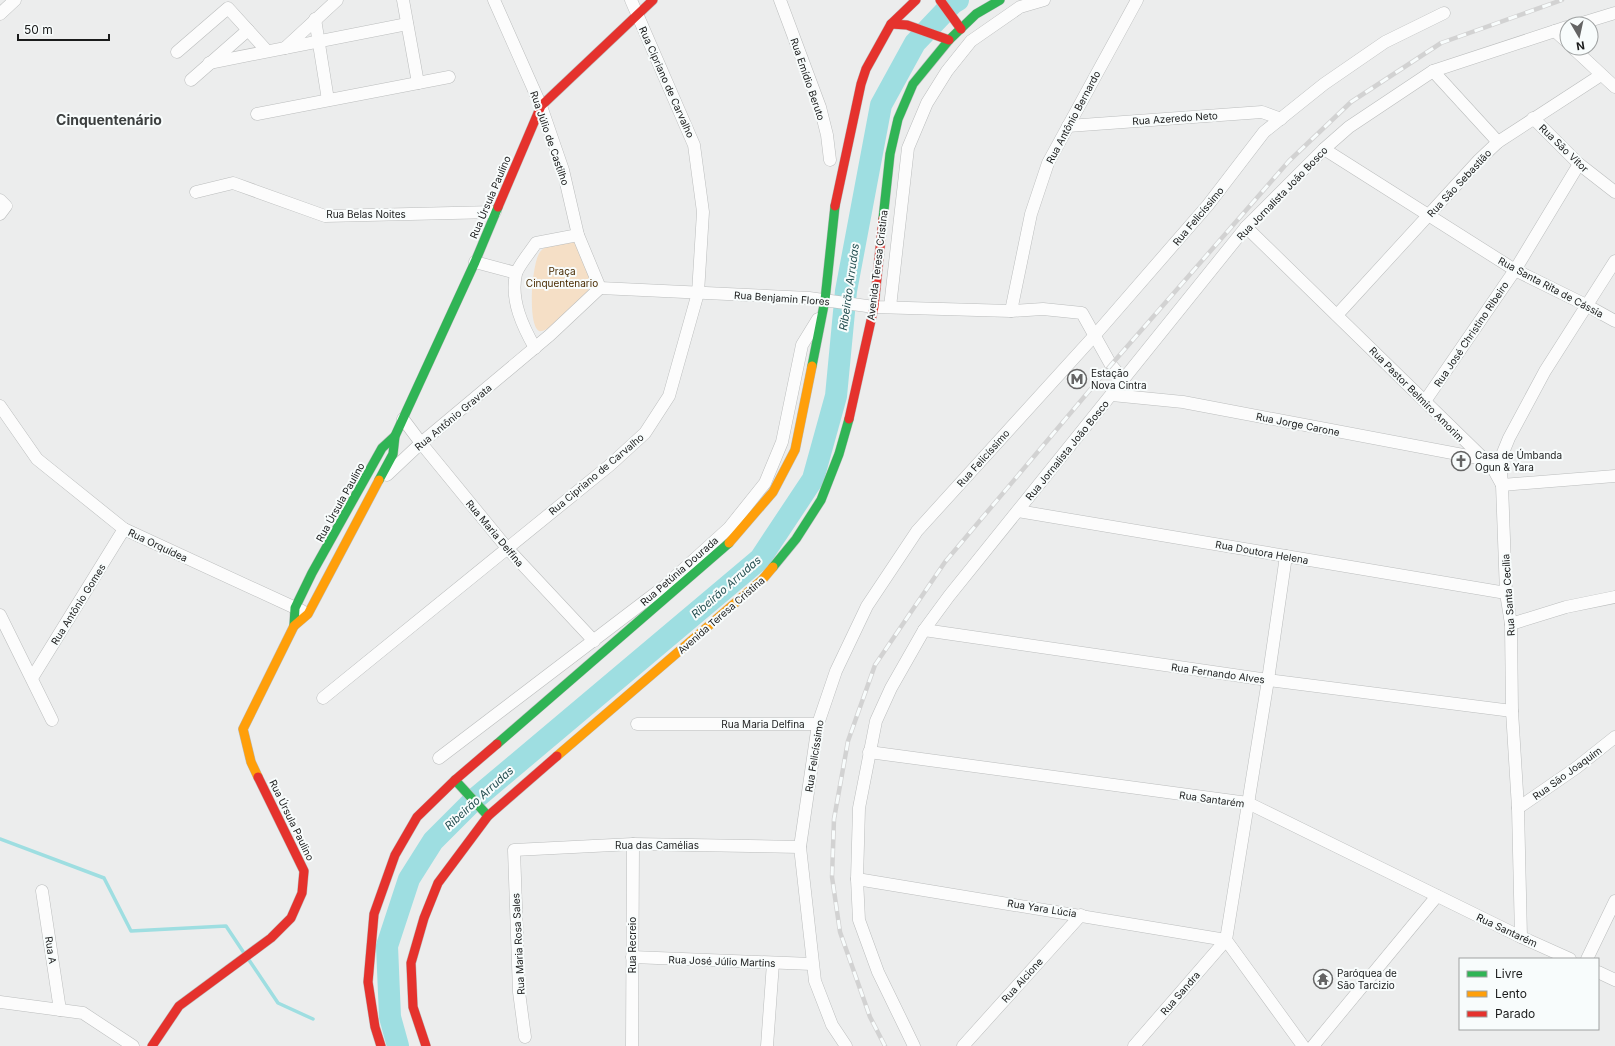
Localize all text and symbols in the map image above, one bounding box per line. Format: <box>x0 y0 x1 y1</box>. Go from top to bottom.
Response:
scale bar <box>18 16 109 42</box>
north arrow <box>1559 16 1599 56</box>
text: 50 m <box>24 22 53 37</box>
street label: Rua Cipriano de Carvalho <box>637 25 697 139</box>
street label: Rua Emídio Beruto <box>788 36 828 122</box>
text: N <box>1575 38 1586 53</box>
street label: Rua Antônio Bernardo <box>1043 69 1103 165</box>
street label: Rua Júlio de Castilho <box>528 89 572 187</box>
street label: Rua Azeredo Neto <box>1132 109 1218 127</box>
district label: Cinquentenário <box>56 111 162 128</box>
street label: Rua São Vitor <box>1537 121 1591 175</box>
street label: Rua Jornalista João Bosco <box>1234 144 1330 242</box>
street label: Rua São Sebastião <box>1425 147 1493 219</box>
street label: Rua Úrsula Paulino <box>466 153 513 240</box>
street label: Rua Felicíssimo <box>1170 184 1226 248</box>
street label: Rua Belas Noites <box>326 208 406 220</box>
street label: Avenida Teresa Cristina <box>864 209 890 321</box>
water label: Ribeirão Arrudas <box>836 242 862 332</box>
street label: Rua Santa Rita de Cássia <box>1496 254 1606 320</box>
park label: Praça Cinquentenario <box>526 265 598 289</box>
street label: Rua José Christino Ribeiro <box>1431 279 1511 389</box>
street label: Rua Benjamin Flores <box>734 289 830 307</box>
street label: Rua Pastor Belmiro Amorim <box>1367 344 1467 444</box>
place label: Estação Nova Cintra <box>1091 367 1147 391</box>
metro station icon: Estação Nova Cintra <box>1066 368 1088 390</box>
street label: Rua Antônio Gravata <box>412 381 494 453</box>
street label: Rua Jornalista João Bosco <box>1023 397 1111 503</box>
street label: Rua Jorge Carone <box>1255 410 1341 438</box>
street label: Rua Felicíssimo <box>954 427 1012 489</box>
street label: Rua Cipriano de Carvalho <box>546 431 646 517</box>
place label: Casa de Úmbanda Ogun & Yara <box>1475 448 1562 473</box>
church icon: Casa de Úmbanda Ogun & Yara <box>1450 450 1472 472</box>
street label: Rua Úrsula Paulino <box>312 460 367 544</box>
street label: Rua Maria Delfina <box>464 497 526 569</box>
street label: Rua Orquídea <box>126 526 190 564</box>
street label: Rua Petúnia Dourada <box>638 534 720 608</box>
street label: Rua Doutora Helena <box>1215 538 1309 566</box>
water label: Ribeirão Arrudas <box>688 553 764 621</box>
street label: Rua Santa Cecília <box>1499 554 1517 636</box>
street label: Rua Antônio Gomes <box>48 561 108 647</box>
street label: Avenida Teresa Cristina <box>675 574 767 656</box>
street label: Rua Fernando Alves <box>1170 660 1266 686</box>
street label: Rua Maria Delfina <box>721 718 805 730</box>
street label: Rua Felicíssimo <box>802 719 826 793</box>
street label: Rua São Joaquim <box>1530 744 1604 802</box>
water label: Ribeirão Arrudas <box>442 763 517 833</box>
street label: Rua Úrsula Paulino <box>267 777 318 862</box>
street label: Rua Santarém <box>1179 788 1245 810</box>
street label: Rua das Camélias <box>615 839 699 851</box>
street label: Rua Maria Rosa Sales <box>509 893 527 995</box>
street label: Rua Yara Lúcia <box>1007 897 1077 919</box>
street label: Rua Santarém <box>1475 911 1539 949</box>
street label: Rua Recreio <box>626 917 638 973</box>
street label: Rua A <box>43 935 59 965</box>
street label: Rua José Júlio Martins <box>668 953 776 969</box>
street label: Rua Alcione <box>999 955 1045 1005</box>
legend <box>1459 958 1599 1030</box>
text: Livre <box>1495 966 1523 981</box>
place label: Paróquea de São Tarcizio <box>1337 967 1397 991</box>
temple icon: Paróquea de São Tarcizio <box>1312 968 1334 990</box>
street label: Rua Sandra <box>1158 969 1202 1017</box>
text: Lento <box>1495 986 1527 1001</box>
text: Parado <box>1495 1006 1535 1021</box>

